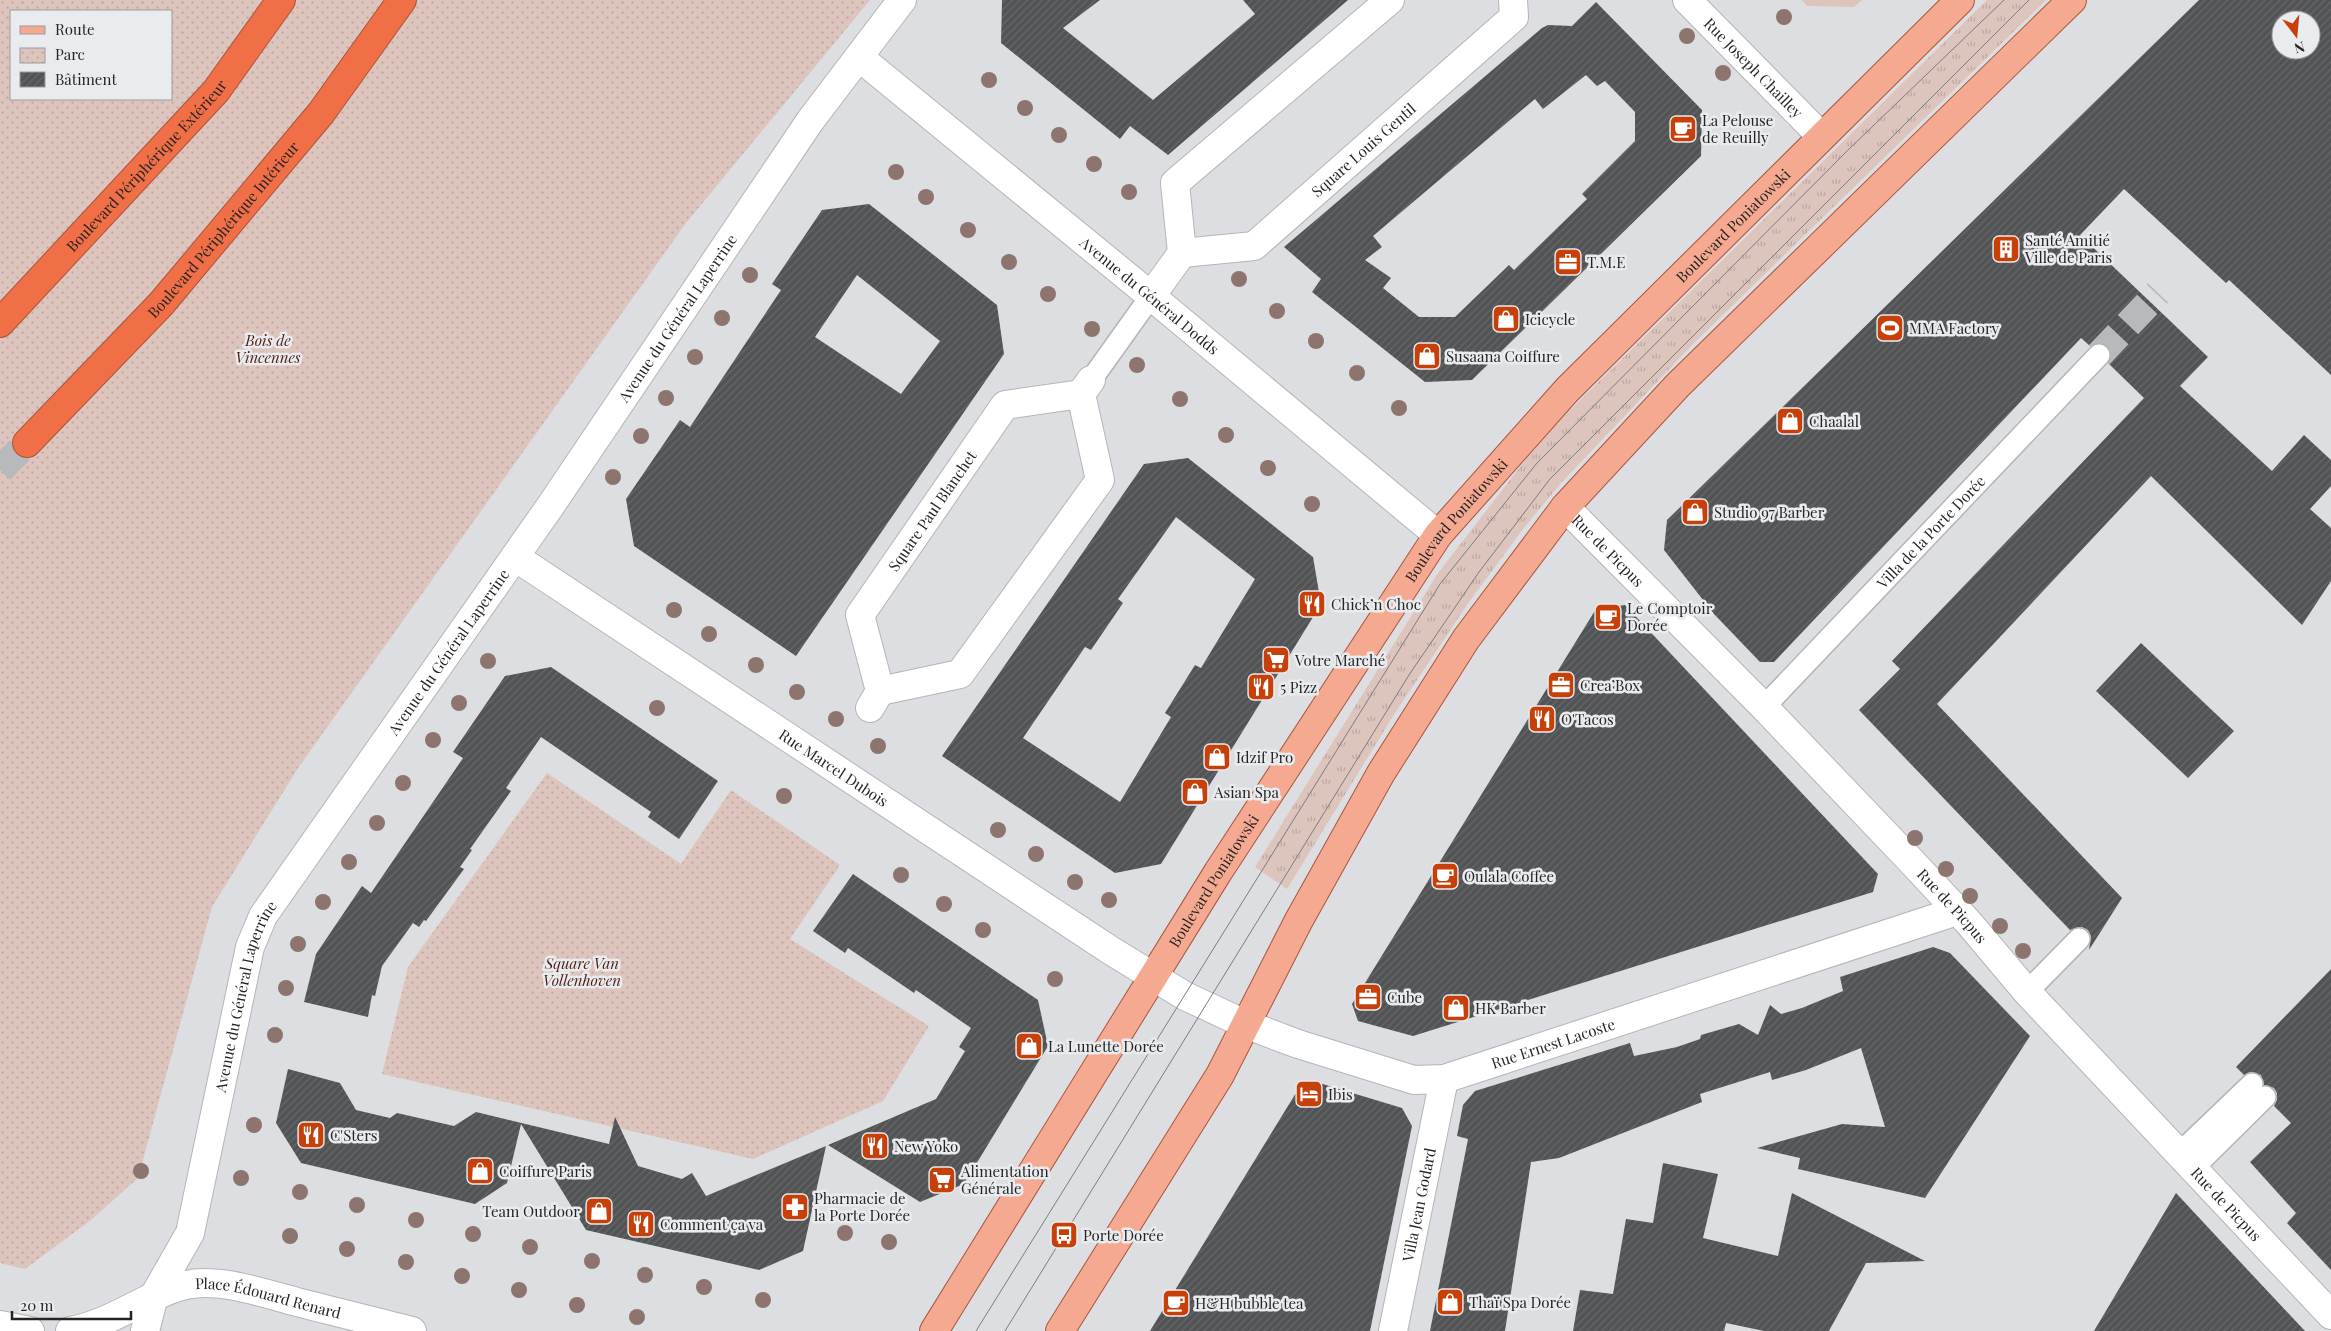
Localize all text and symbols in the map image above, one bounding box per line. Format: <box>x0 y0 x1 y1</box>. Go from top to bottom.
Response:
legend <box>10 10 172 100</box>
north arrow <box>2271 10 2321 60</box>
street label: Rue Joseph Chailley <box>1700 13 1808 122</box>
text: Route <box>55 19 95 39</box>
text: N <box>2292 37 2307 59</box>
text: Parc <box>55 44 85 64</box>
text: Bâtiment <box>55 69 117 89</box>
street label: Boulevard Périphérique Extérieur <box>62 75 231 256</box>
street label: Square Louis Gentil <box>1307 99 1420 201</box>
place label: La Pelouse de Reuilly <box>1702 110 1773 147</box>
cafe icon: La Pelouse de Reuilly <box>1668 114 1698 144</box>
street label: Boulevard Périphérique Intérieur <box>143 137 303 322</box>
street label: Boulevard Poniatowski <box>1671 164 1795 287</box>
street label: Avenue du Général Laperrine <box>613 230 741 407</box>
place label: Santé Amitié Ville de Paris <box>2024 230 2112 267</box>
street label: Avenue du Général Dodds <box>1075 231 1223 359</box>
building icon: Santé Amitié Ville de Paris <box>1991 234 2021 264</box>
office icon: T.M.E <box>1553 247 1583 277</box>
place label: T.M.E <box>1587 252 1625 272</box>
shop icon: Icicycle <box>1491 304 1521 334</box>
place label: Icicycle <box>1525 309 1575 329</box>
sports icon: MMA Factory <box>1875 313 1905 343</box>
place label: MMA Factory <box>1909 318 2000 338</box>
park label: Bois de Vincennes <box>235 330 301 367</box>
shop icon: Susaana Coiffure <box>1412 341 1442 371</box>
place label: Susaana Coiffure <box>1446 346 1560 366</box>
shop icon: Chaalal <box>1775 406 1805 436</box>
place label: Chaalal <box>1809 411 1859 431</box>
street label: Square Paul Blanchet <box>883 446 981 575</box>
street label: Boulevard Poniatowski <box>1400 454 1512 586</box>
street label: Villa de la Porte Dorée <box>1872 471 1989 593</box>
shop icon: Studio 97 Barber <box>1680 497 1710 527</box>
place label: Studio 97 Barber <box>1714 502 1825 522</box>
street label: Rue de Picpus <box>1568 510 1648 591</box>
street label: Avenue du Général Laperrine <box>382 565 513 740</box>
restaurant icon: Chick’n Choc <box>1297 589 1327 619</box>
place label: Chick’n Choc <box>1331 594 1421 614</box>
place label: Le Comptoir Dorée <box>1627 598 1713 635</box>
cafe icon: Le Comptoir Dorée <box>1593 602 1623 632</box>
supermarket icon: Votre Marché <box>1261 645 1291 675</box>
place label: Votre Marché <box>1294 650 1385 670</box>
office icon: Crea’Box <box>1546 670 1576 700</box>
restaurant icon: 5 Pizz <box>1246 672 1276 702</box>
place label: Crea’Box <box>1580 675 1640 695</box>
place label: 5 Pizz <box>1280 677 1317 697</box>
restaurant icon: O'Tacos <box>1527 704 1557 734</box>
place label: O'Tacos <box>1561 709 1614 729</box>
street label: Rue Marcel Dubois <box>775 724 892 811</box>
shop icon: Idzif Pro <box>1202 742 1232 772</box>
place label: Idzif Pro <box>1236 747 1293 767</box>
shop icon: Asian Spa <box>1180 777 1210 807</box>
place label: Asian Spa <box>1213 782 1280 802</box>
street label: Boulevard Poniatowski <box>1164 810 1263 951</box>
cafe icon: Oulala Coffee <box>1430 861 1460 891</box>
street label: Rue de Picpus <box>1913 864 1992 947</box>
place label: Oulala Coffee <box>1464 866 1554 886</box>
street label: Avenue du Général Laperrine <box>210 897 281 1095</box>
park label: Square Van Vollenhoven <box>543 953 621 990</box>
office icon: Cube <box>1353 982 1383 1012</box>
place label: Cube <box>1387 987 1422 1007</box>
shop icon: HK Barber <box>1441 993 1471 1023</box>
place label: HK Barber <box>1475 998 1546 1018</box>
street label: Rue Ernest Lacoste <box>1488 1014 1617 1073</box>
shop icon: La Lunette Dorée <box>1014 1031 1044 1061</box>
place label: La Lunette Dorée <box>1048 1036 1164 1056</box>
hotel icon: Ibis <box>1294 1079 1324 1109</box>
place label: Ibis <box>1328 1084 1353 1104</box>
restaurant icon: C'Sters <box>296 1120 326 1150</box>
place label: C'Sters <box>330 1125 378 1145</box>
restaurant icon: New Yoko <box>860 1131 890 1161</box>
place label: New Yoko <box>894 1136 958 1156</box>
street label: Villa Jean Godard <box>1397 1146 1440 1264</box>
shop icon: Coiffure Paris <box>465 1156 495 1186</box>
place label: Coiffure Paris <box>499 1161 592 1181</box>
place label: Alimentation Générale <box>960 1161 1049 1198</box>
street label: Rue de Picpus <box>2187 1163 2266 1245</box>
supermarket icon: Alimentation Générale <box>927 1165 957 1195</box>
place label: Pharmacie de la Porte Dorée <box>814 1188 910 1225</box>
pharmacy icon: Pharmacie de la Porte Dorée <box>780 1192 810 1222</box>
shop icon: Team Outdoor <box>584 1196 614 1226</box>
place label: Team Outdoor <box>482 1201 580 1221</box>
restaurant icon: Comment ça va <box>626 1209 656 1239</box>
place label: Comment ça va <box>660 1214 764 1234</box>
bus stop icon: Porte Dorée <box>1049 1220 1079 1250</box>
place label: Porte Dorée <box>1083 1225 1164 1245</box>
street label: Place Édouard Renard <box>195 1273 343 1323</box>
shop icon: Thaï Spa Dorée <box>1435 1287 1465 1317</box>
scale bar <box>12 1288 131 1320</box>
cafe icon: H&H bubble tea <box>1161 1288 1191 1318</box>
place label: Thaï Spa Dorée <box>1469 1292 1571 1312</box>
place label: H&H bubble tea <box>1195 1293 1304 1313</box>
text: 20 m <box>20 1295 54 1315</box>

